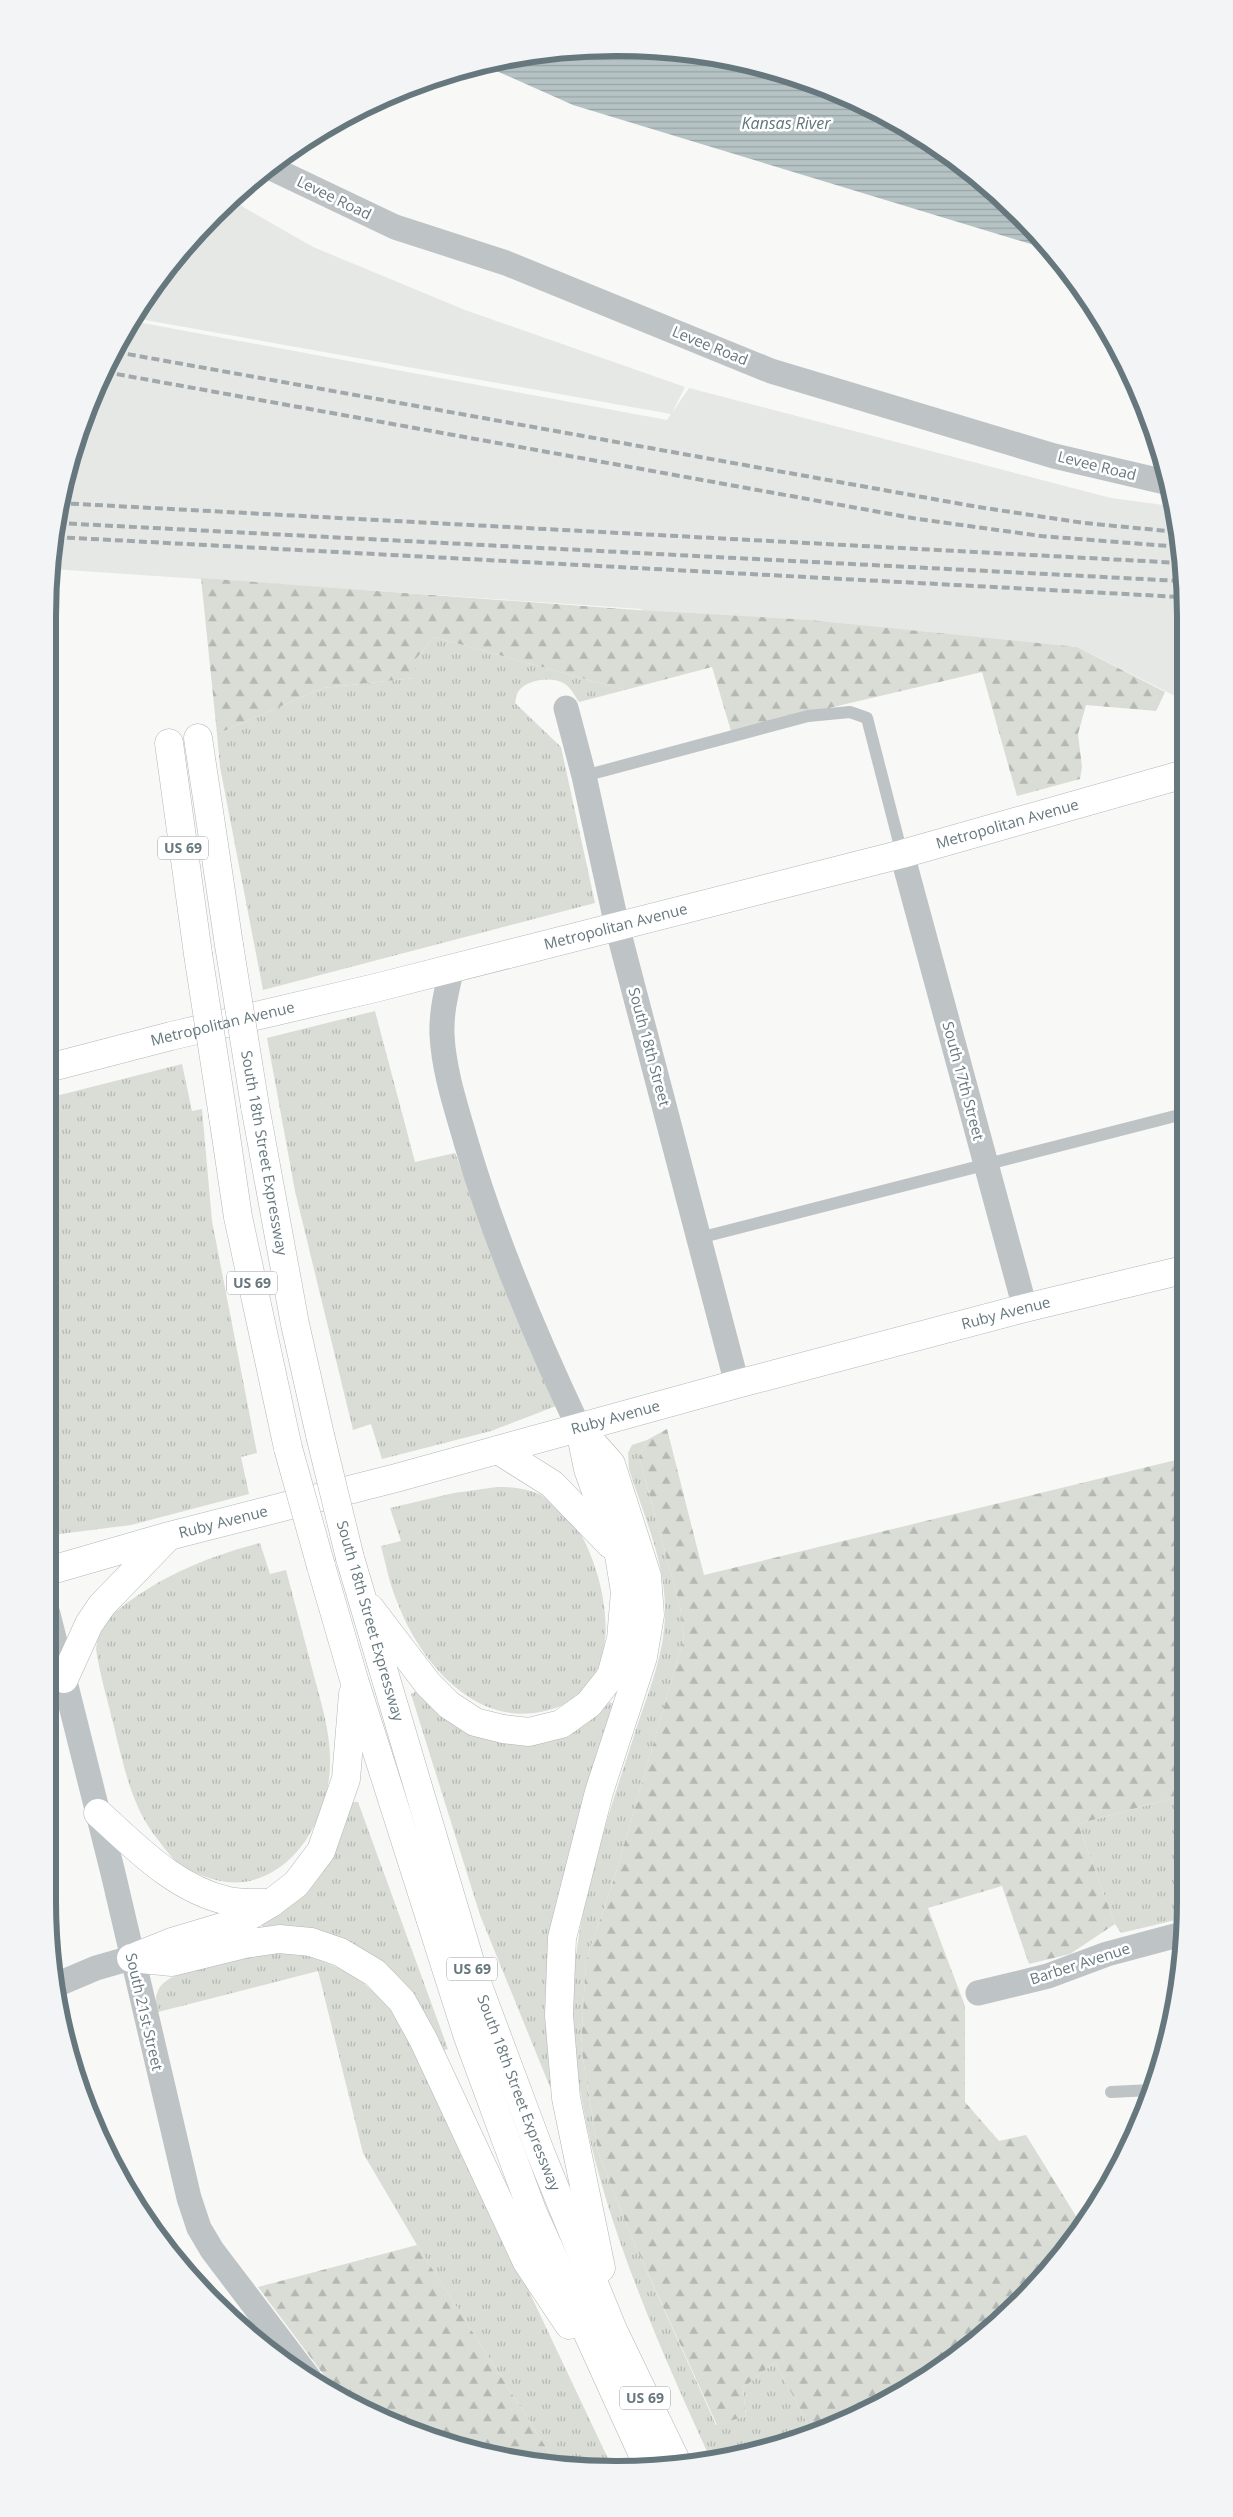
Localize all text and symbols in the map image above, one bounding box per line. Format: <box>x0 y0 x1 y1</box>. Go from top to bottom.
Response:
water label: Kansas River <box>741 112 831 134</box>
street label: Levee Road <box>294 171 375 224</box>
street label: Levee Road <box>669 321 751 369</box>
street label: Levee Road <box>1056 446 1139 484</box>
street label: Metropolitan Avenue <box>934 793 1081 853</box>
road number: US 69 <box>158 836 208 860</box>
street label: Metropolitan Avenue <box>542 898 689 954</box>
street label: South 18th Street <box>624 985 675 1108</box>
street label: Metropolitan Avenue <box>148 996 296 1050</box>
street label: South 17th Street <box>938 1019 989 1142</box>
street label: South 18th Street Expressway <box>237 1049 293 1257</box>
road number: US 69 <box>227 1272 277 1295</box>
street label: Ruby Avenue <box>959 1291 1052 1333</box>
street label: Ruby Avenue <box>569 1395 662 1438</box>
street label: Ruby Avenue <box>176 1500 270 1542</box>
street label: South 18th Street Expressway <box>333 1518 409 1724</box>
street label: Barber Avenue <box>1027 1937 1132 1989</box>
street label: South 21st Street <box>122 1951 168 2073</box>
road number: US 69 <box>447 1958 497 1980</box>
street label: South 18th Street Expressway <box>473 1992 566 2194</box>
road number: US 69 <box>620 2386 670 2410</box>

